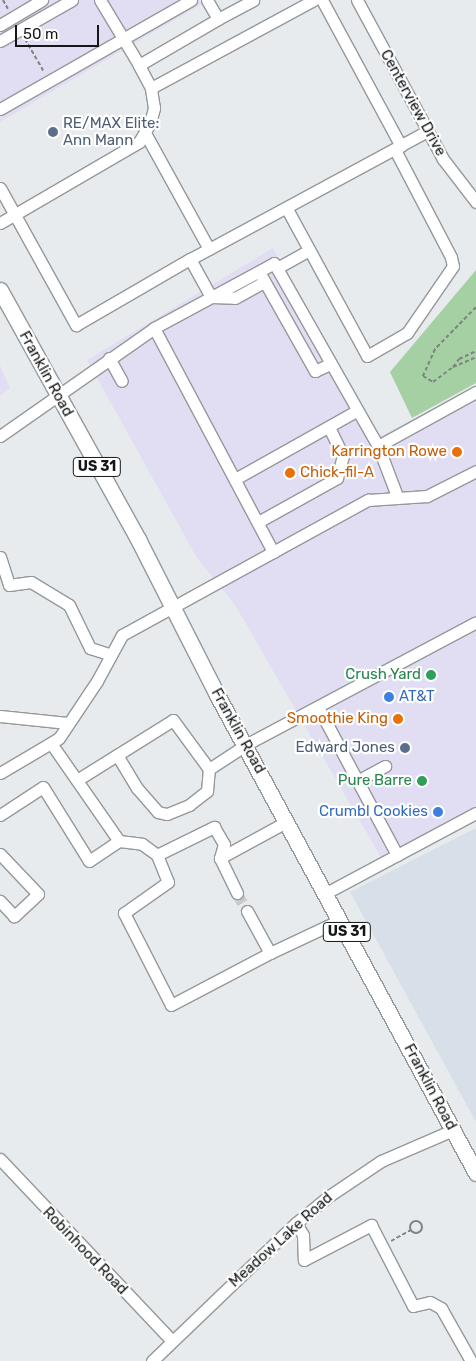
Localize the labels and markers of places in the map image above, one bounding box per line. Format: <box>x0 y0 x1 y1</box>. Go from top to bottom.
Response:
place label: RE/MAX Elite: Ann Mann <box>63 114 159 149</box>
marker: RE/MAX Elite: Ann Mann <box>47 126 59 138</box>
place label: Karrington Rowe <box>331 443 447 461</box>
marker: Karrington Rowe <box>451 446 463 458</box>
place label: Chick-fil-A <box>300 464 374 482</box>
marker: Chick-fil-A <box>284 467 296 479</box>
place label: Crush Yard <box>345 666 421 684</box>
marker: Crush Yard <box>425 669 437 681</box>
place label: AT&T <box>399 688 435 706</box>
marker: AT&T <box>383 691 395 703</box>
place label: Smoothie King <box>287 710 388 728</box>
marker: Smoothie King <box>392 713 404 725</box>
place label: Edward Jones <box>296 739 395 757</box>
marker: Edward Jones <box>399 742 411 754</box>
place label: Pure Barre <box>338 772 412 790</box>
marker: Pure Barre <box>416 775 428 787</box>
place label: Crumbl Cookies <box>319 803 428 821</box>
marker: Crumbl Cookies <box>432 806 444 818</box>

